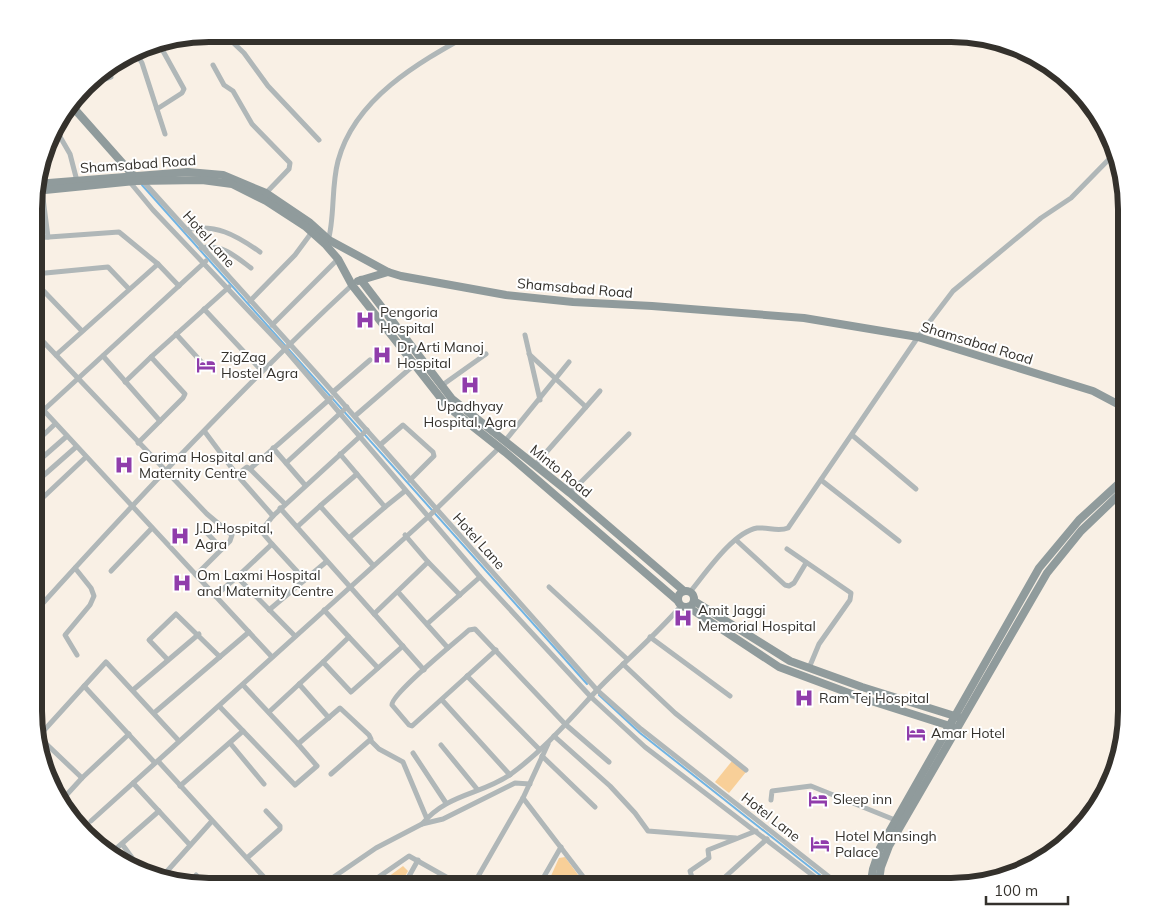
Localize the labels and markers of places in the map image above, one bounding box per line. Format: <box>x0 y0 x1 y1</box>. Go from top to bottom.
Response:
place label: Pengoria Hospital <box>380 303 438 337</box>
hospital icon: Pengoria Hospital <box>354 309 376 331</box>
place label: Dr Arti Manoj Hospital <box>397 338 484 372</box>
hospital icon: Dr Arti Manoj Hospital <box>371 344 393 366</box>
place label: ZigZag Hostel Agra <box>221 348 298 382</box>
hotel icon: ZigZag Hostel Agra <box>195 354 217 376</box>
hospital icon: Upadhyay Hospital, Agra <box>459 374 481 396</box>
place label: Upadhyay Hospital, Agra <box>424 397 516 431</box>
place label: Garima Hospital and Maternity Centre <box>139 448 273 482</box>
hospital icon: Garima Hospital and Maternity Centre <box>113 454 135 476</box>
place label: J.D.Hospital, Agra <box>195 519 273 553</box>
hospital icon: J.D.Hospital, Agra <box>169 525 191 547</box>
place label: Om Laxmi Hospital and Maternity Centre <box>197 566 334 600</box>
hospital icon: Om Laxmi Hospital and Maternity Centre <box>171 572 193 594</box>
place label: Amit Jaggi Memorial Hospital <box>698 601 816 635</box>
hospital icon: Amit Jaggi Memorial Hospital <box>672 607 694 629</box>
hospital icon: Ram Tej Hospital <box>793 687 815 709</box>
place label: Ram Tej Hospital <box>819 689 929 707</box>
hotel icon: Amar Hotel <box>905 722 927 744</box>
place label: Amar Hotel <box>931 724 1005 742</box>
hotel icon: Sleep inn <box>807 788 829 810</box>
place label: Sleep inn <box>833 790 892 808</box>
place label: Hotel Mansingh Palace <box>835 827 937 861</box>
hotel icon: Hotel Mansingh Palace <box>809 833 831 855</box>

